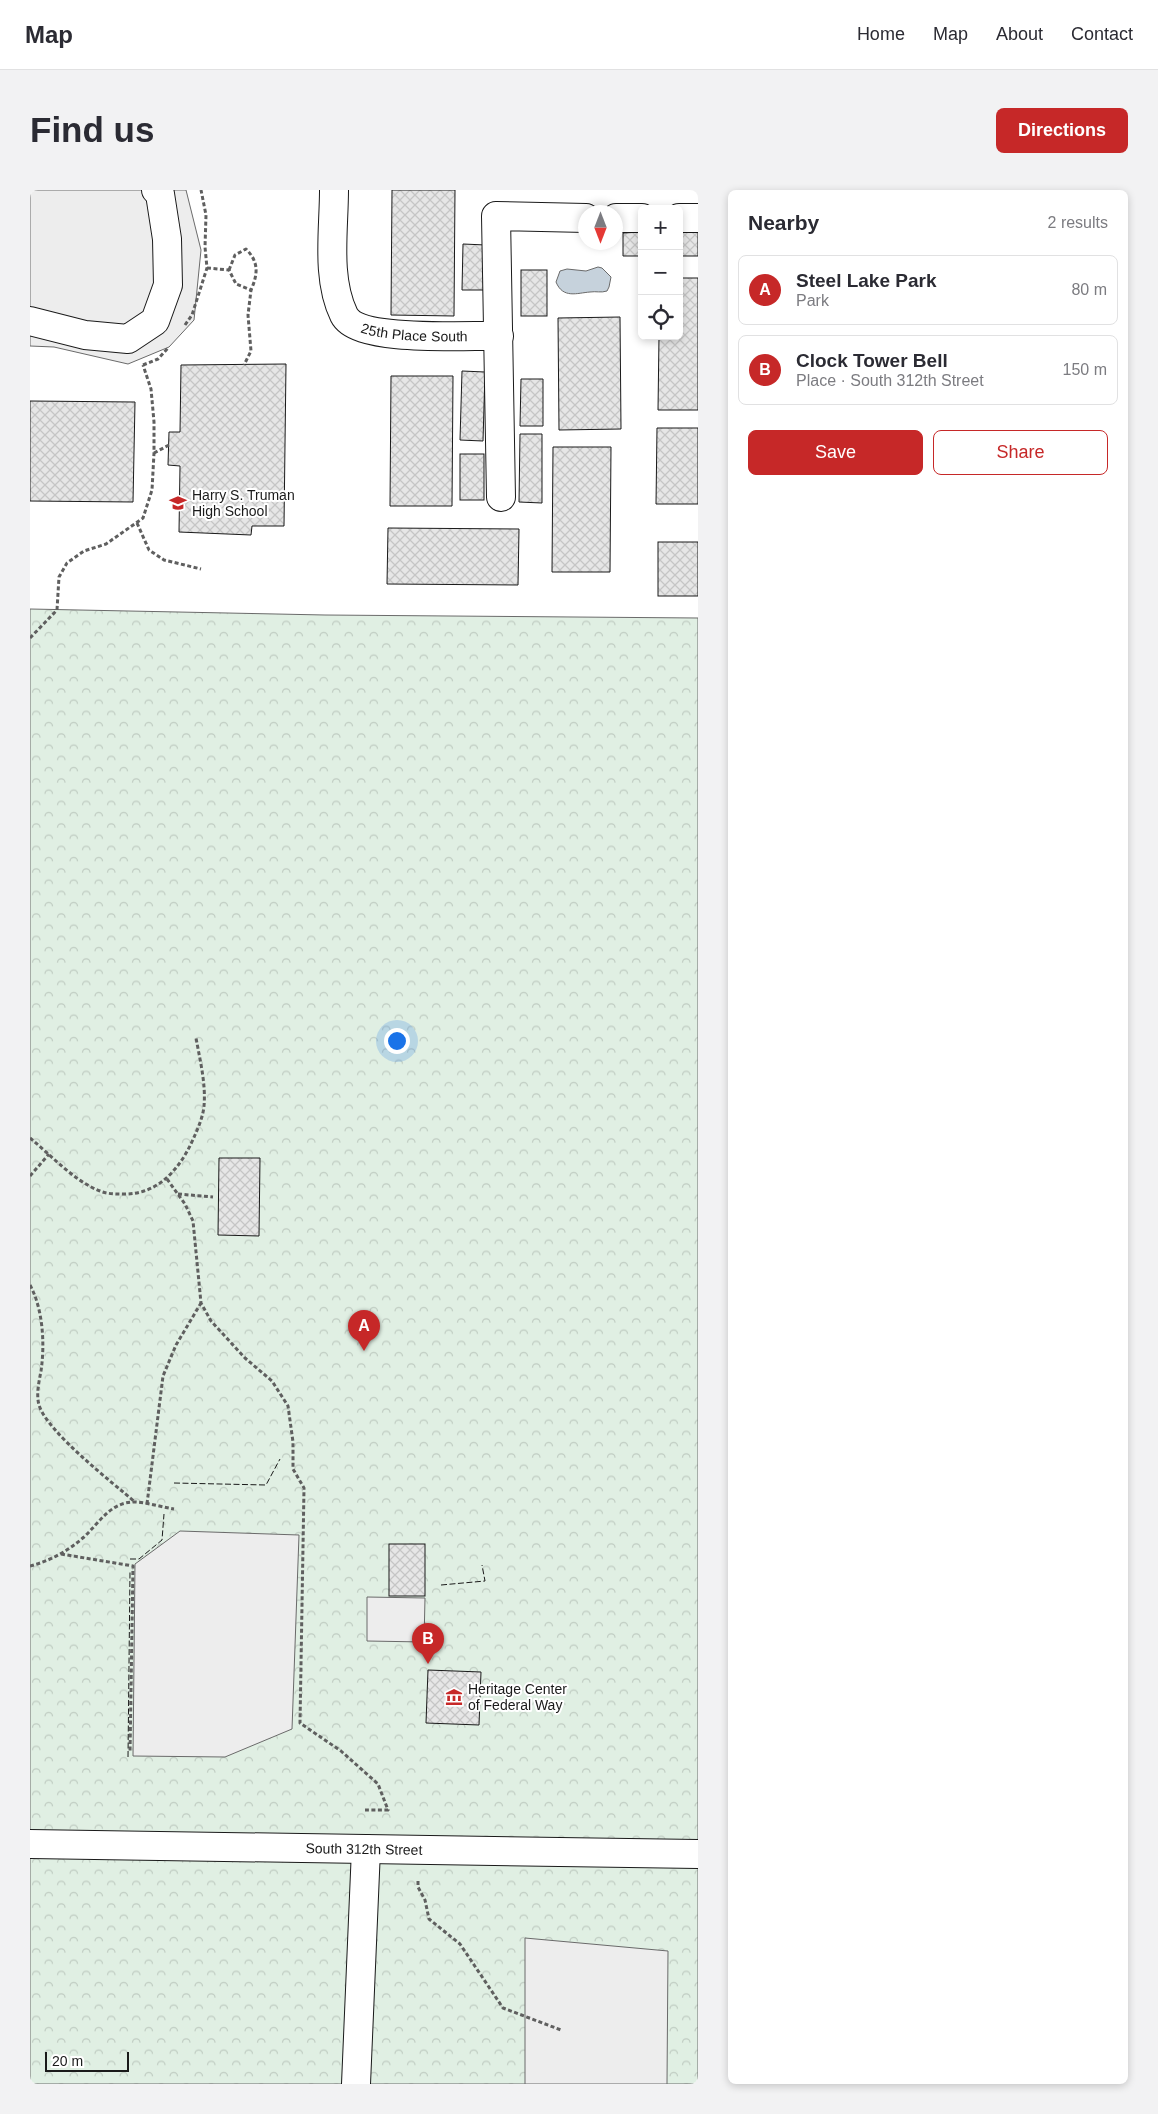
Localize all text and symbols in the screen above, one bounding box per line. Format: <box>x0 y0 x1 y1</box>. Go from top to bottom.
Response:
text: Map <box>25 21 73 48</box>
text: Home <box>857 24 905 44</box>
text: Map <box>933 24 968 44</box>
text: About <box>996 24 1043 44</box>
text: Contact <box>1071 24 1133 44</box>
button: Directions <box>996 108 1128 153</box>
text: Find us <box>30 110 154 149</box>
north arrow <box>578 205 623 250</box>
map controls <box>638 205 683 340</box>
button: + <box>638 205 683 250</box>
text: Nearby <box>748 211 819 234</box>
text: 2 results <box>1048 214 1108 231</box>
button: − <box>638 250 683 295</box>
text: Steel Lake Park <box>796 270 936 291</box>
text: A <box>759 281 771 298</box>
text: 80 m <box>1071 281 1107 298</box>
text: Park <box>796 292 829 309</box>
button: locate <box>638 295 683 340</box>
street label: 25th Place South <box>359 320 468 344</box>
text: Clock Tower Bell <box>796 350 948 371</box>
text: B <box>759 361 771 378</box>
text: 150 m <box>1063 361 1107 378</box>
text: Place · South 312th Street <box>796 372 984 389</box>
button: Save <box>748 430 923 475</box>
button: Share <box>933 430 1108 475</box>
place label: Harry S. Truman High School <box>192 487 295 519</box>
school or university icon: Harry S. Truman High School <box>168 493 188 513</box>
your location <box>384 1028 410 1054</box>
pin: A <box>348 1310 380 1351</box>
pin: B <box>412 1623 444 1664</box>
place label: Heritage Center of Federal Way <box>468 1681 567 1713</box>
museum icon: Heritage Center of Federal Way <box>444 1687 464 1707</box>
street label: South 312th Street <box>305 1840 423 1858</box>
scale bar <box>45 2049 129 2072</box>
text: 20 m <box>52 2053 83 2069</box>

